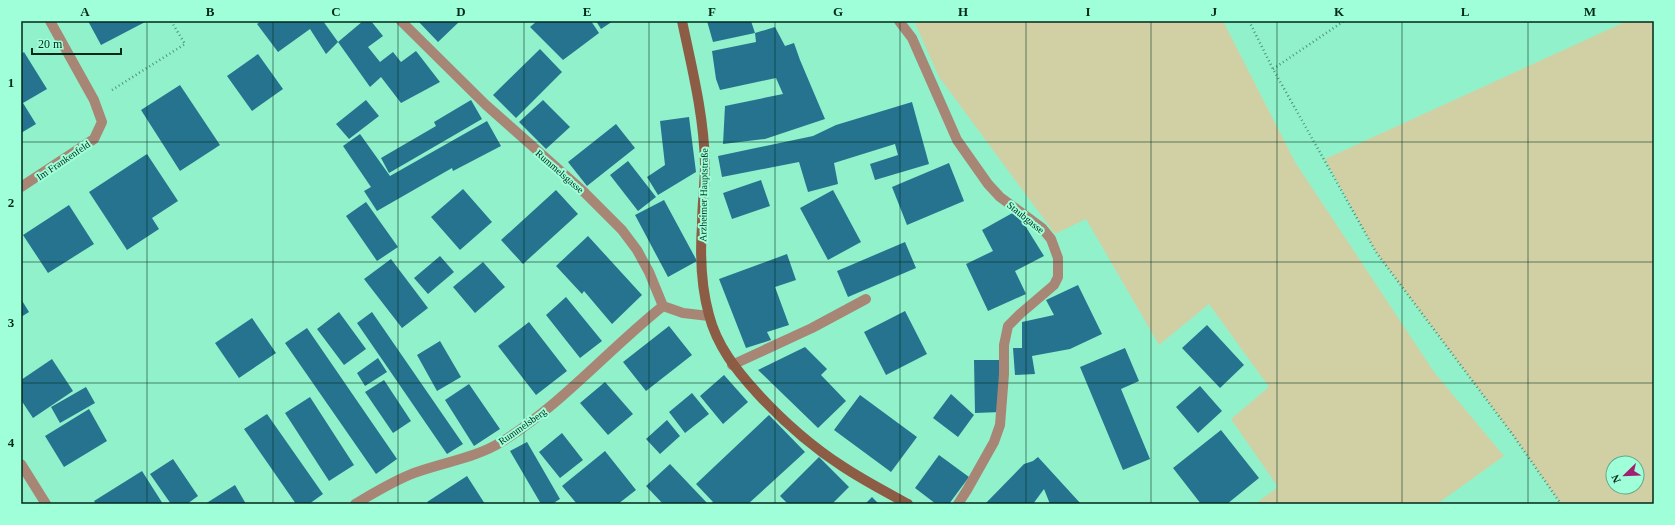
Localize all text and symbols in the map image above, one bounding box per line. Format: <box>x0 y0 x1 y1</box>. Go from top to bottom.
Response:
text: A <box>80 4 90 19</box>
text: B <box>206 4 215 19</box>
text: C <box>331 4 341 19</box>
text: D <box>456 4 466 19</box>
text: E <box>583 4 591 19</box>
text: F <box>708 4 716 19</box>
text: G <box>833 4 843 19</box>
text: H <box>958 4 968 19</box>
text: I <box>1085 4 1091 19</box>
text: J <box>1211 4 1218 19</box>
text: K <box>1334 4 1345 19</box>
text: L <box>1461 4 1470 19</box>
text: M <box>1584 4 1596 19</box>
scale bar <box>32 30 121 56</box>
text: 20 m <box>38 37 63 51</box>
text: 1 <box>8 75 14 90</box>
street label: Im Frankenfeld <box>35 139 92 182</box>
street label: Rummelsgasse <box>533 148 586 196</box>
street label: Arzheimer Hauptstraße <box>697 148 710 242</box>
text: 2 <box>8 195 14 210</box>
street label: Staubgasse <box>1005 199 1047 236</box>
text: 3 <box>8 315 15 330</box>
street label: Rummelsberg <box>496 406 548 447</box>
text: 4 <box>8 435 15 450</box>
north arrow <box>1605 455 1645 495</box>
text: N <box>1609 473 1623 485</box>

